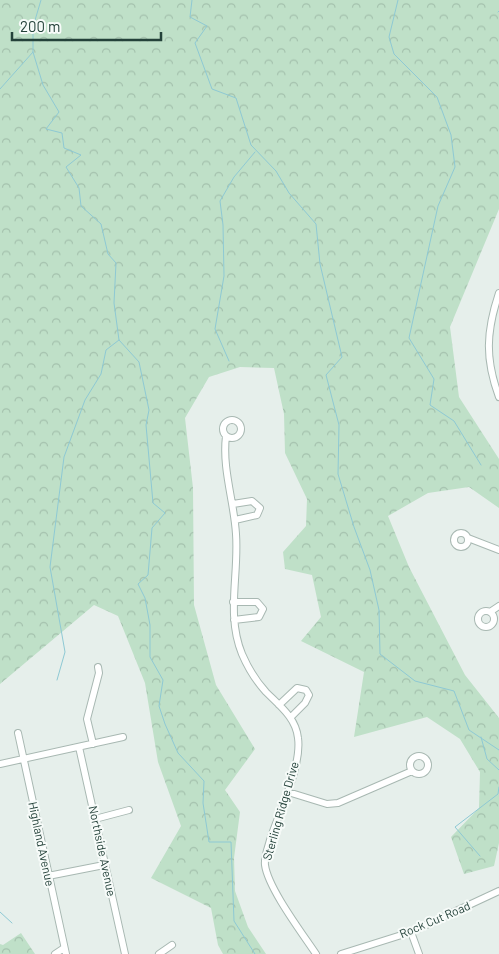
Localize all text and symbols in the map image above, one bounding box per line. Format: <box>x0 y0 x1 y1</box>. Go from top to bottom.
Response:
scale bar <box>12 10 161 42</box>
text: 200 m <box>20 17 60 35</box>
street label: Sterling Ridge Drive <box>259 760 301 862</box>
street label: Highland Avenue <box>26 800 58 887</box>
street label: Northside Avenue <box>87 804 119 897</box>
street label: Rock Cut Road <box>397 898 472 940</box>

